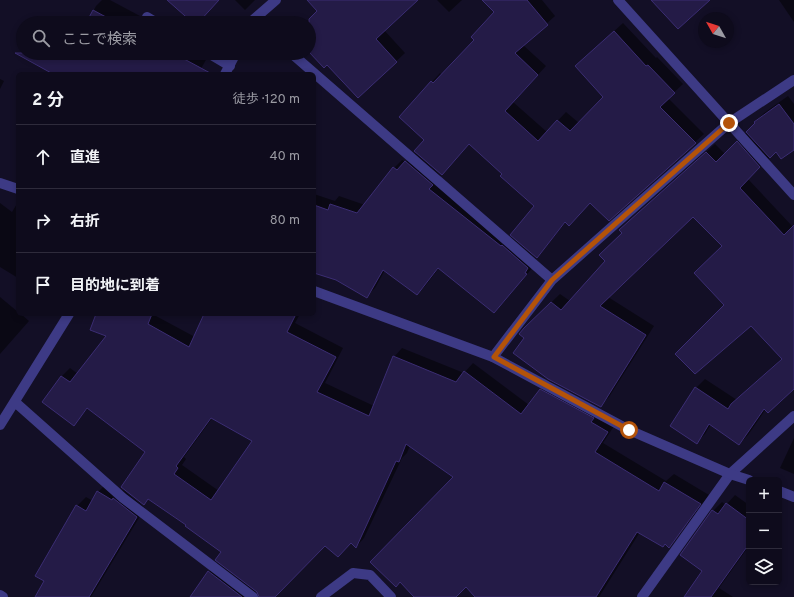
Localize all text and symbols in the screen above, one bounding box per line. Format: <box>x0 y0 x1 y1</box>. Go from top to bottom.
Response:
north arrow <box>698 12 734 48</box>
search box <box>16 16 316 60</box>
icon: search <box>30 27 52 49</box>
text: ここで検索 <box>62 31 137 50</box>
text: 2 分 <box>32 90 64 112</box>
text: 徒歩 · 120 m <box>233 92 300 108</box>
route end <box>720 114 738 132</box>
icon: ahead <box>32 146 54 168</box>
text: 直進 <box>70 149 100 168</box>
text: 40 m <box>270 149 300 165</box>
icon: right <box>32 210 54 232</box>
text: 右折 <box>70 213 100 232</box>
text: 80 m <box>270 213 300 229</box>
icon: arrive <box>32 274 54 296</box>
text: 目的地に到着 <box>70 277 160 296</box>
route start <box>620 421 638 439</box>
map controls <box>746 477 782 585</box>
button: + <box>746 477 782 513</box>
button: − <box>746 513 782 549</box>
button: layers <box>746 549 782 585</box>

